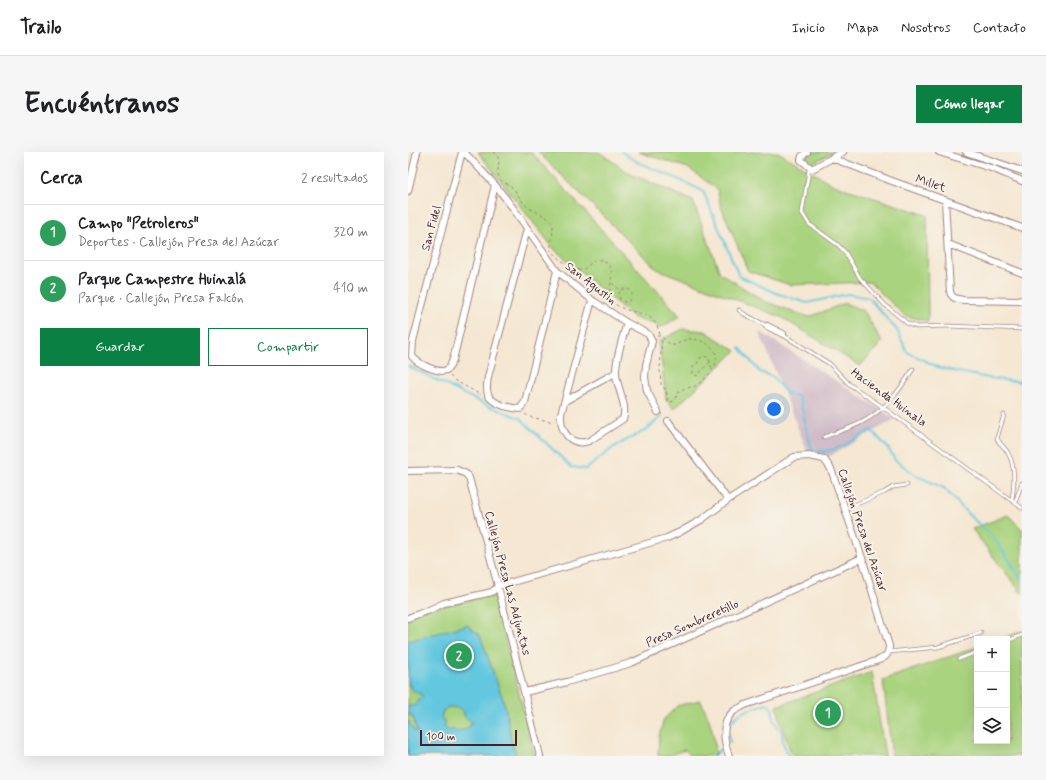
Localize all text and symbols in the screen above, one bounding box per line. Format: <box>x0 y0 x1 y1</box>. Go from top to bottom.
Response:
text: Trailo <box>20 15 62 40</box>
text: Inicio <box>792 19 825 37</box>
text: Mapa <box>847 19 879 37</box>
text: Nosotros <box>901 19 951 37</box>
text: Contacto <box>973 19 1026 37</box>
button: Cómo llegar <box>916 85 1022 123</box>
text: Encuéntranos <box>24 86 180 123</box>
text: Cerca <box>40 167 83 189</box>
text: 2 resultados <box>301 170 368 187</box>
street label: Millet <box>913 171 948 197</box>
street label: San Fidel <box>418 204 446 253</box>
text: Campo "Petroleros" <box>78 214 199 234</box>
text: 1 <box>50 224 56 241</box>
text: 320 m <box>334 224 368 241</box>
text: Deportes · Callejón Presa del Azúcar <box>78 234 279 251</box>
street label: San Agustín <box>561 259 619 309</box>
text: Parque Campestre Huinalá <box>78 270 246 290</box>
text: 2 <box>50 280 56 297</box>
text: 410 m <box>333 280 368 297</box>
text: Parque · Callejón Presa Falcón <box>78 290 243 307</box>
button: Guardar <box>40 328 200 366</box>
button: Compartir <box>208 328 368 366</box>
street label: Hacienda Huinala <box>847 365 930 431</box>
your location <box>764 399 784 419</box>
street label: Callejón Presa del Azúcar <box>833 467 891 594</box>
street label: Callejón Presa Las Adjuntas <box>480 509 534 657</box>
street label: Presa Sombreretillo <box>643 596 741 652</box>
map controls <box>974 636 1010 744</box>
button: + <box>974 636 1010 672</box>
pin: 2 <box>446 641 472 671</box>
button: − <box>974 672 1010 708</box>
pin: 1 <box>815 698 841 728</box>
button: layers <box>974 708 1010 744</box>
scale bar <box>420 728 517 747</box>
text: 100 m <box>426 730 456 744</box>

